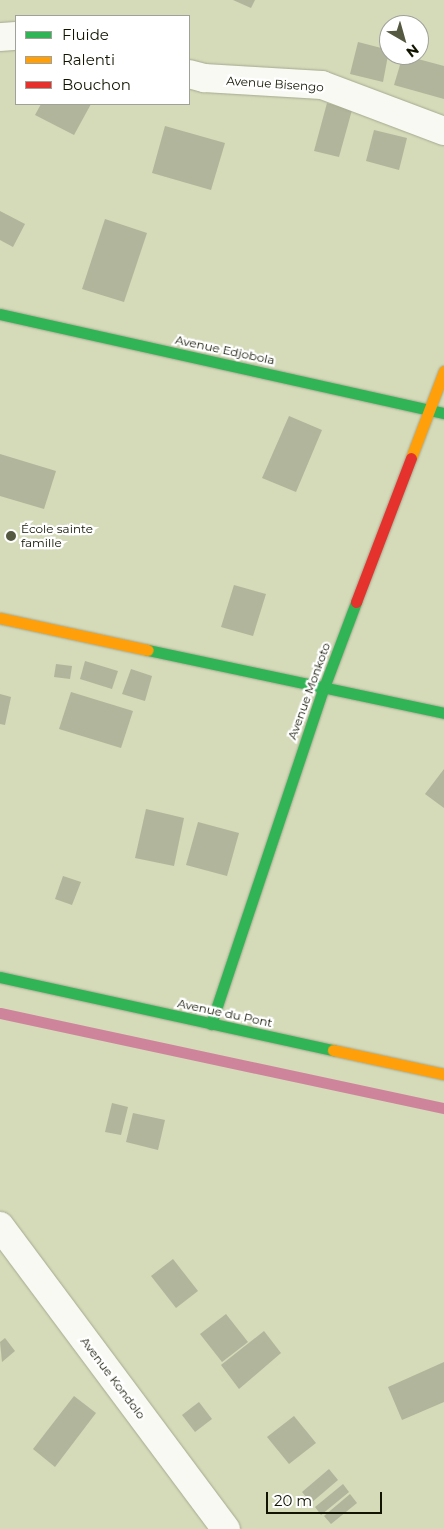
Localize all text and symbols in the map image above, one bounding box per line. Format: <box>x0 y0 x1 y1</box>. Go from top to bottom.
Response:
legend <box>15 15 190 105</box>
north arrow <box>379 15 429 65</box>
text: Fluide <box>62 25 109 44</box>
text: N <box>403 40 423 62</box>
text: Ralenti <box>62 50 115 69</box>
street label: Avenue Bisengo <box>226 73 324 95</box>
text: Bouchon <box>62 75 131 94</box>
street label: Avenue Edjobola <box>174 332 276 368</box>
place label: École sainte famille <box>21 522 93 550</box>
marker: École sainte famille <box>5 530 17 542</box>
street label: Avenue Monkoto <box>285 641 333 741</box>
street label: Avenue du Pont <box>176 996 274 1030</box>
street label: Avenue Kondolo <box>78 1334 148 1422</box>
scale bar <box>269 1482 385 1514</box>
text: 20 m <box>274 1491 312 1510</box>

